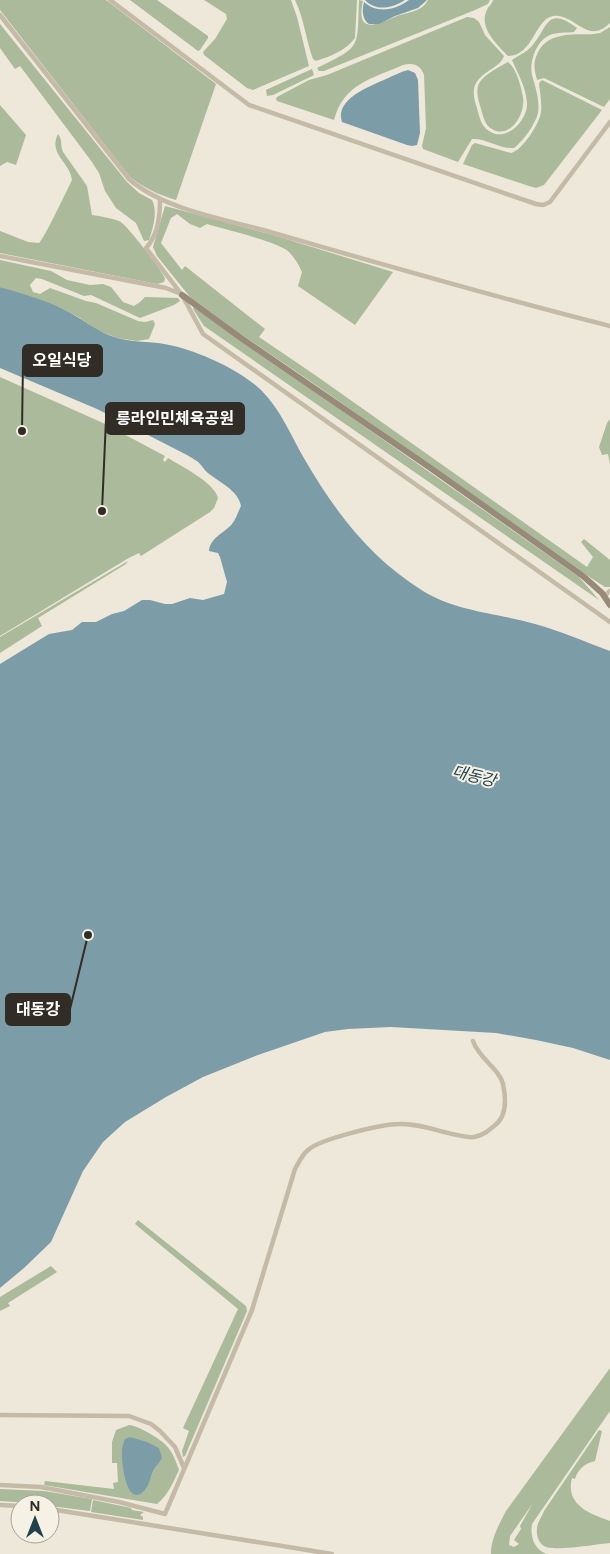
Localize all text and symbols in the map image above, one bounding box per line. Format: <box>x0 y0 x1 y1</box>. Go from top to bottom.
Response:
callout: 오일식당 <box>23 345 102 376</box>
text: 오일식당 <box>33 351 92 370</box>
callout: 릉라인민체육공원 <box>106 403 244 434</box>
text: 릉라인민체육공원 <box>116 409 234 428</box>
water label: 대동강 <box>450 761 500 791</box>
callout: 대동강 <box>6 994 70 1025</box>
text: 대동강 <box>16 1000 60 1019</box>
north arrow <box>10 1494 60 1544</box>
text: N <box>30 1498 40 1515</box>

